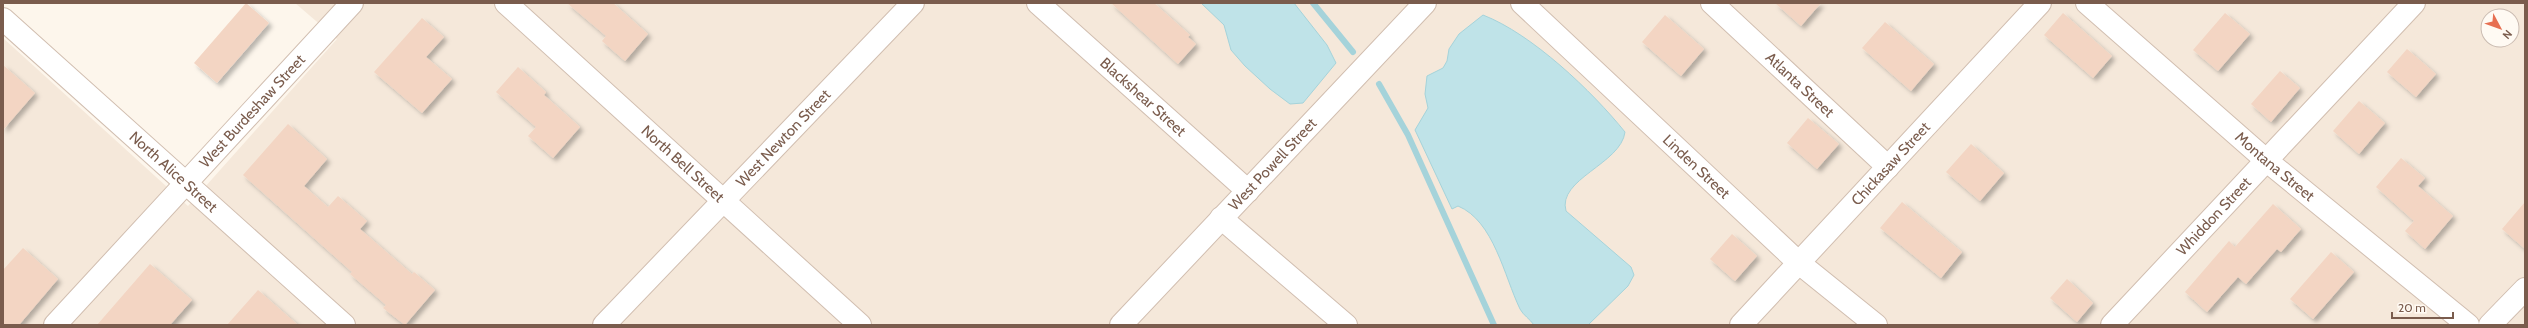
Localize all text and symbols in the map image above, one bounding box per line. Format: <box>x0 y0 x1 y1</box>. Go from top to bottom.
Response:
north arrow <box>2480 8 2520 48</box>
text: N <box>2500 27 2515 42</box>
street label: Atlanta Street <box>1762 49 1838 121</box>
street label: West Burdeshaw Street <box>196 51 309 171</box>
street label: Blackshear Street <box>1096 54 1190 140</box>
street label: West Newton Street <box>732 86 834 191</box>
street label: West Powell Street <box>1225 114 1320 214</box>
street label: Chickasaw Street <box>1848 118 1934 209</box>
street label: North Bell Street <box>638 122 728 206</box>
street label: North Alice Street <box>126 128 221 216</box>
street label: Montana Street <box>2231 128 2318 205</box>
street label: Linden Street <box>1659 131 1734 202</box>
street label: Whiddon Street <box>2173 173 2255 259</box>
scale bar <box>2392 294 2453 320</box>
text: 20 m <box>2398 300 2426 315</box>

